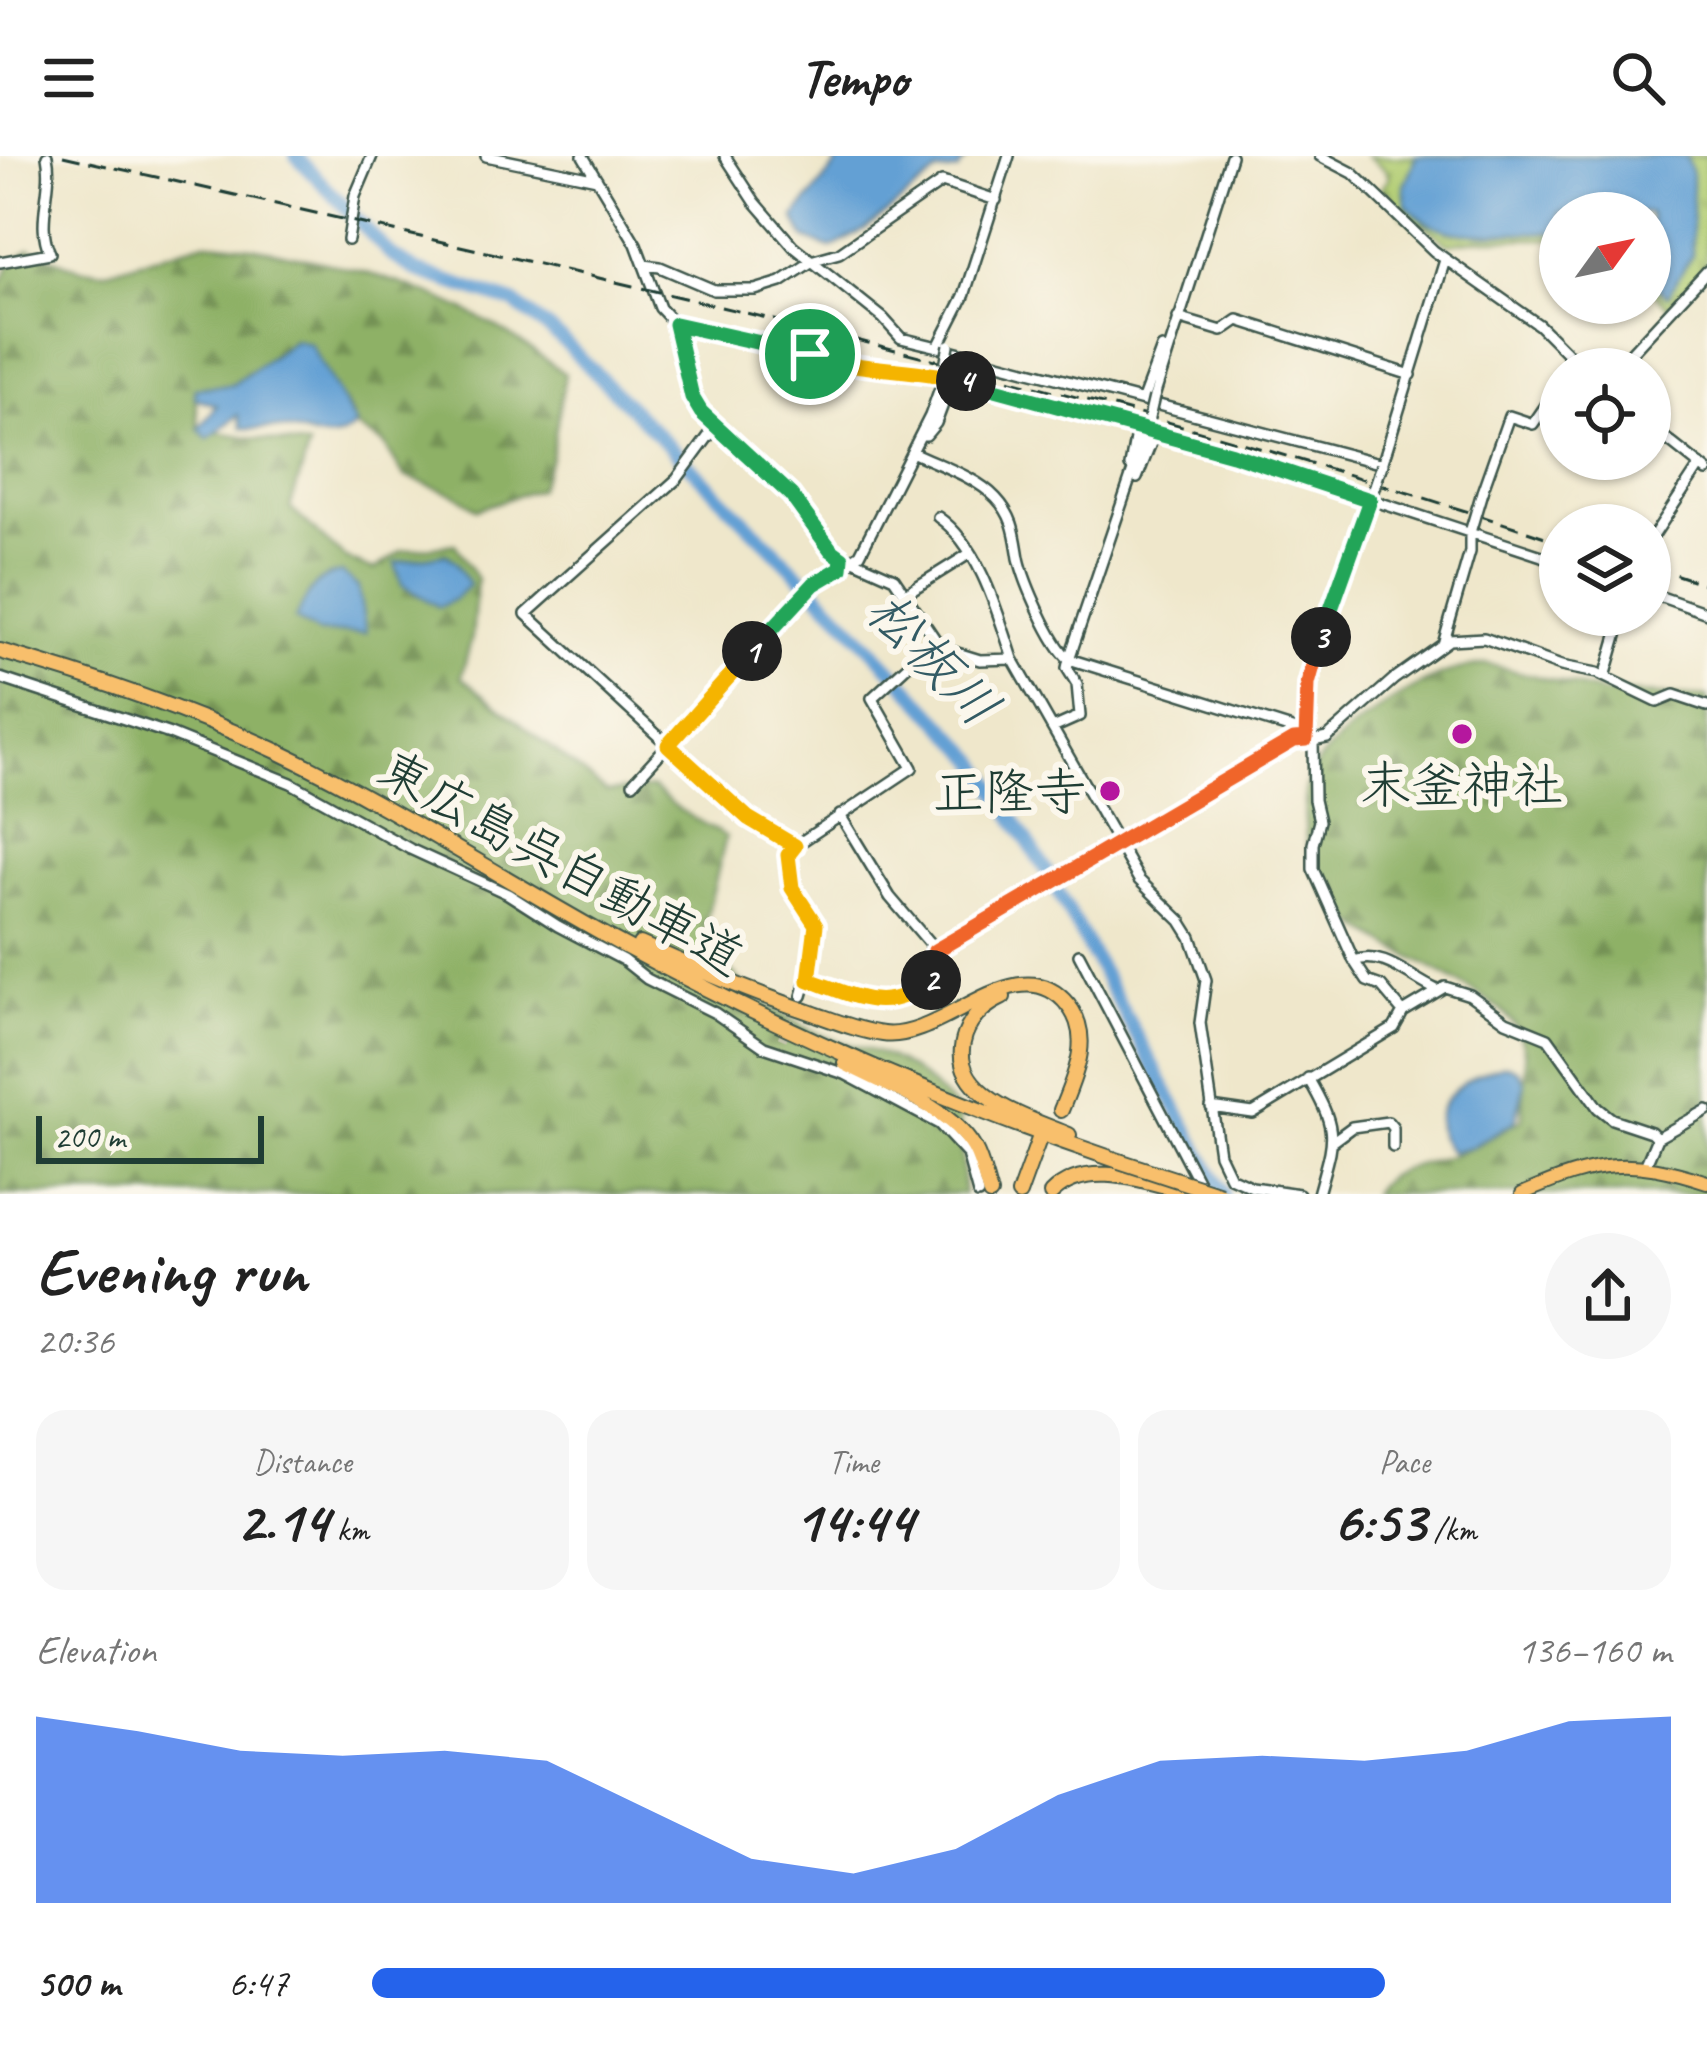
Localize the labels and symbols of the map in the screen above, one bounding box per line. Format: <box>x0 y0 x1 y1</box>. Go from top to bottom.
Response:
north arrow <box>1539 192 1671 324</box>
pin <box>759 303 861 405</box>
pin: 4 <box>936 351 996 411</box>
water label: 松板川 <box>853 577 1014 741</box>
pin: 3 <box>1291 607 1351 667</box>
pin: 1 <box>722 621 782 681</box>
marker: 末釜神社 <box>1449 721 1475 747</box>
street label: 東広島呉自動車道 <box>368 736 755 990</box>
place label: 末釜神社 <box>1360 753 1564 817</box>
place label: 正隆寺 <box>933 760 1086 824</box>
marker: 正隆寺 <box>1097 778 1123 804</box>
pin: 2 <box>901 950 961 1010</box>
scale bar <box>36 1110 264 1163</box>

